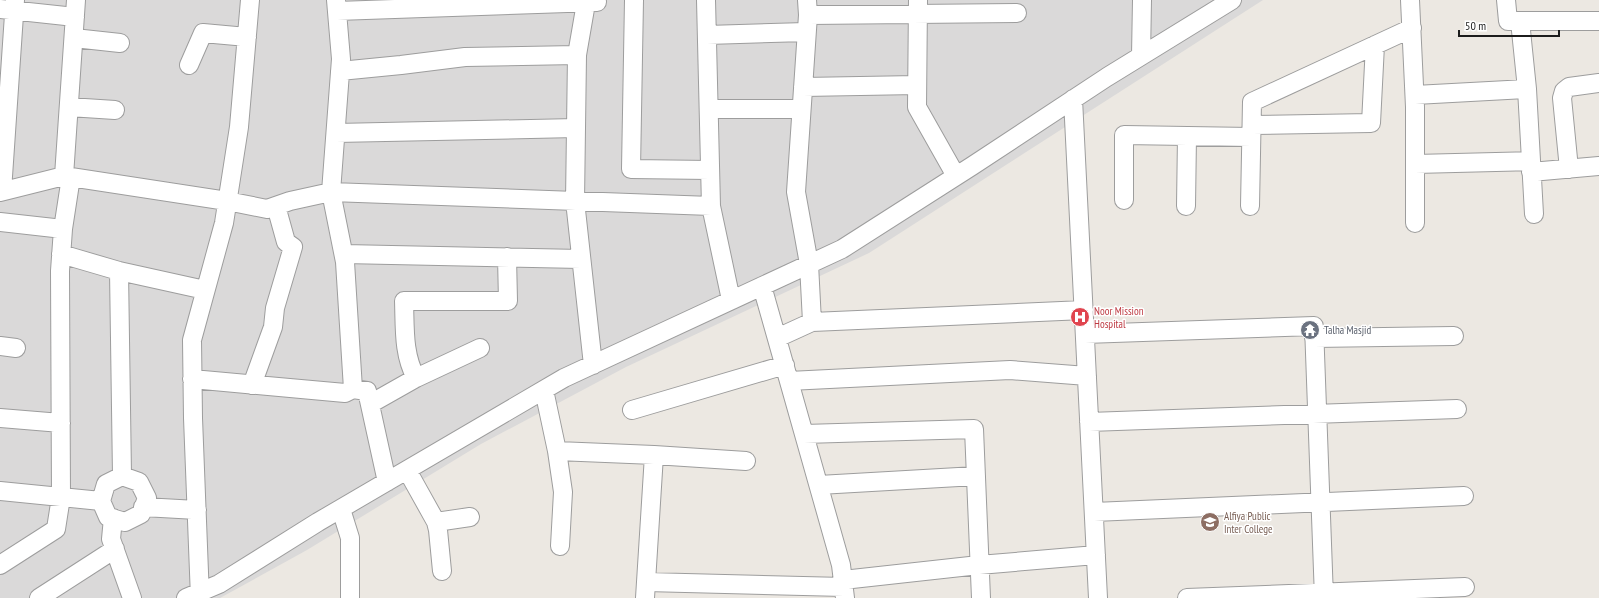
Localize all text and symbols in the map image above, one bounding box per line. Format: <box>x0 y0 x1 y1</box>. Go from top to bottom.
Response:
scale bar <box>1459 12 1559 38</box>
text: 50 m <box>1465 18 1486 33</box>
place label: Noor Mission Hospital <box>1094 304 1144 331</box>
hospital icon: Noor Mission Hospital <box>1069 306 1091 328</box>
temple icon: Talha Masjid <box>1299 319 1321 341</box>
place label: Talha Masjid <box>1324 323 1371 337</box>
place label: Alfiya Public Inter College <box>1224 509 1273 536</box>
school or university icon: Alfiya Public Inter College <box>1199 511 1221 533</box>

